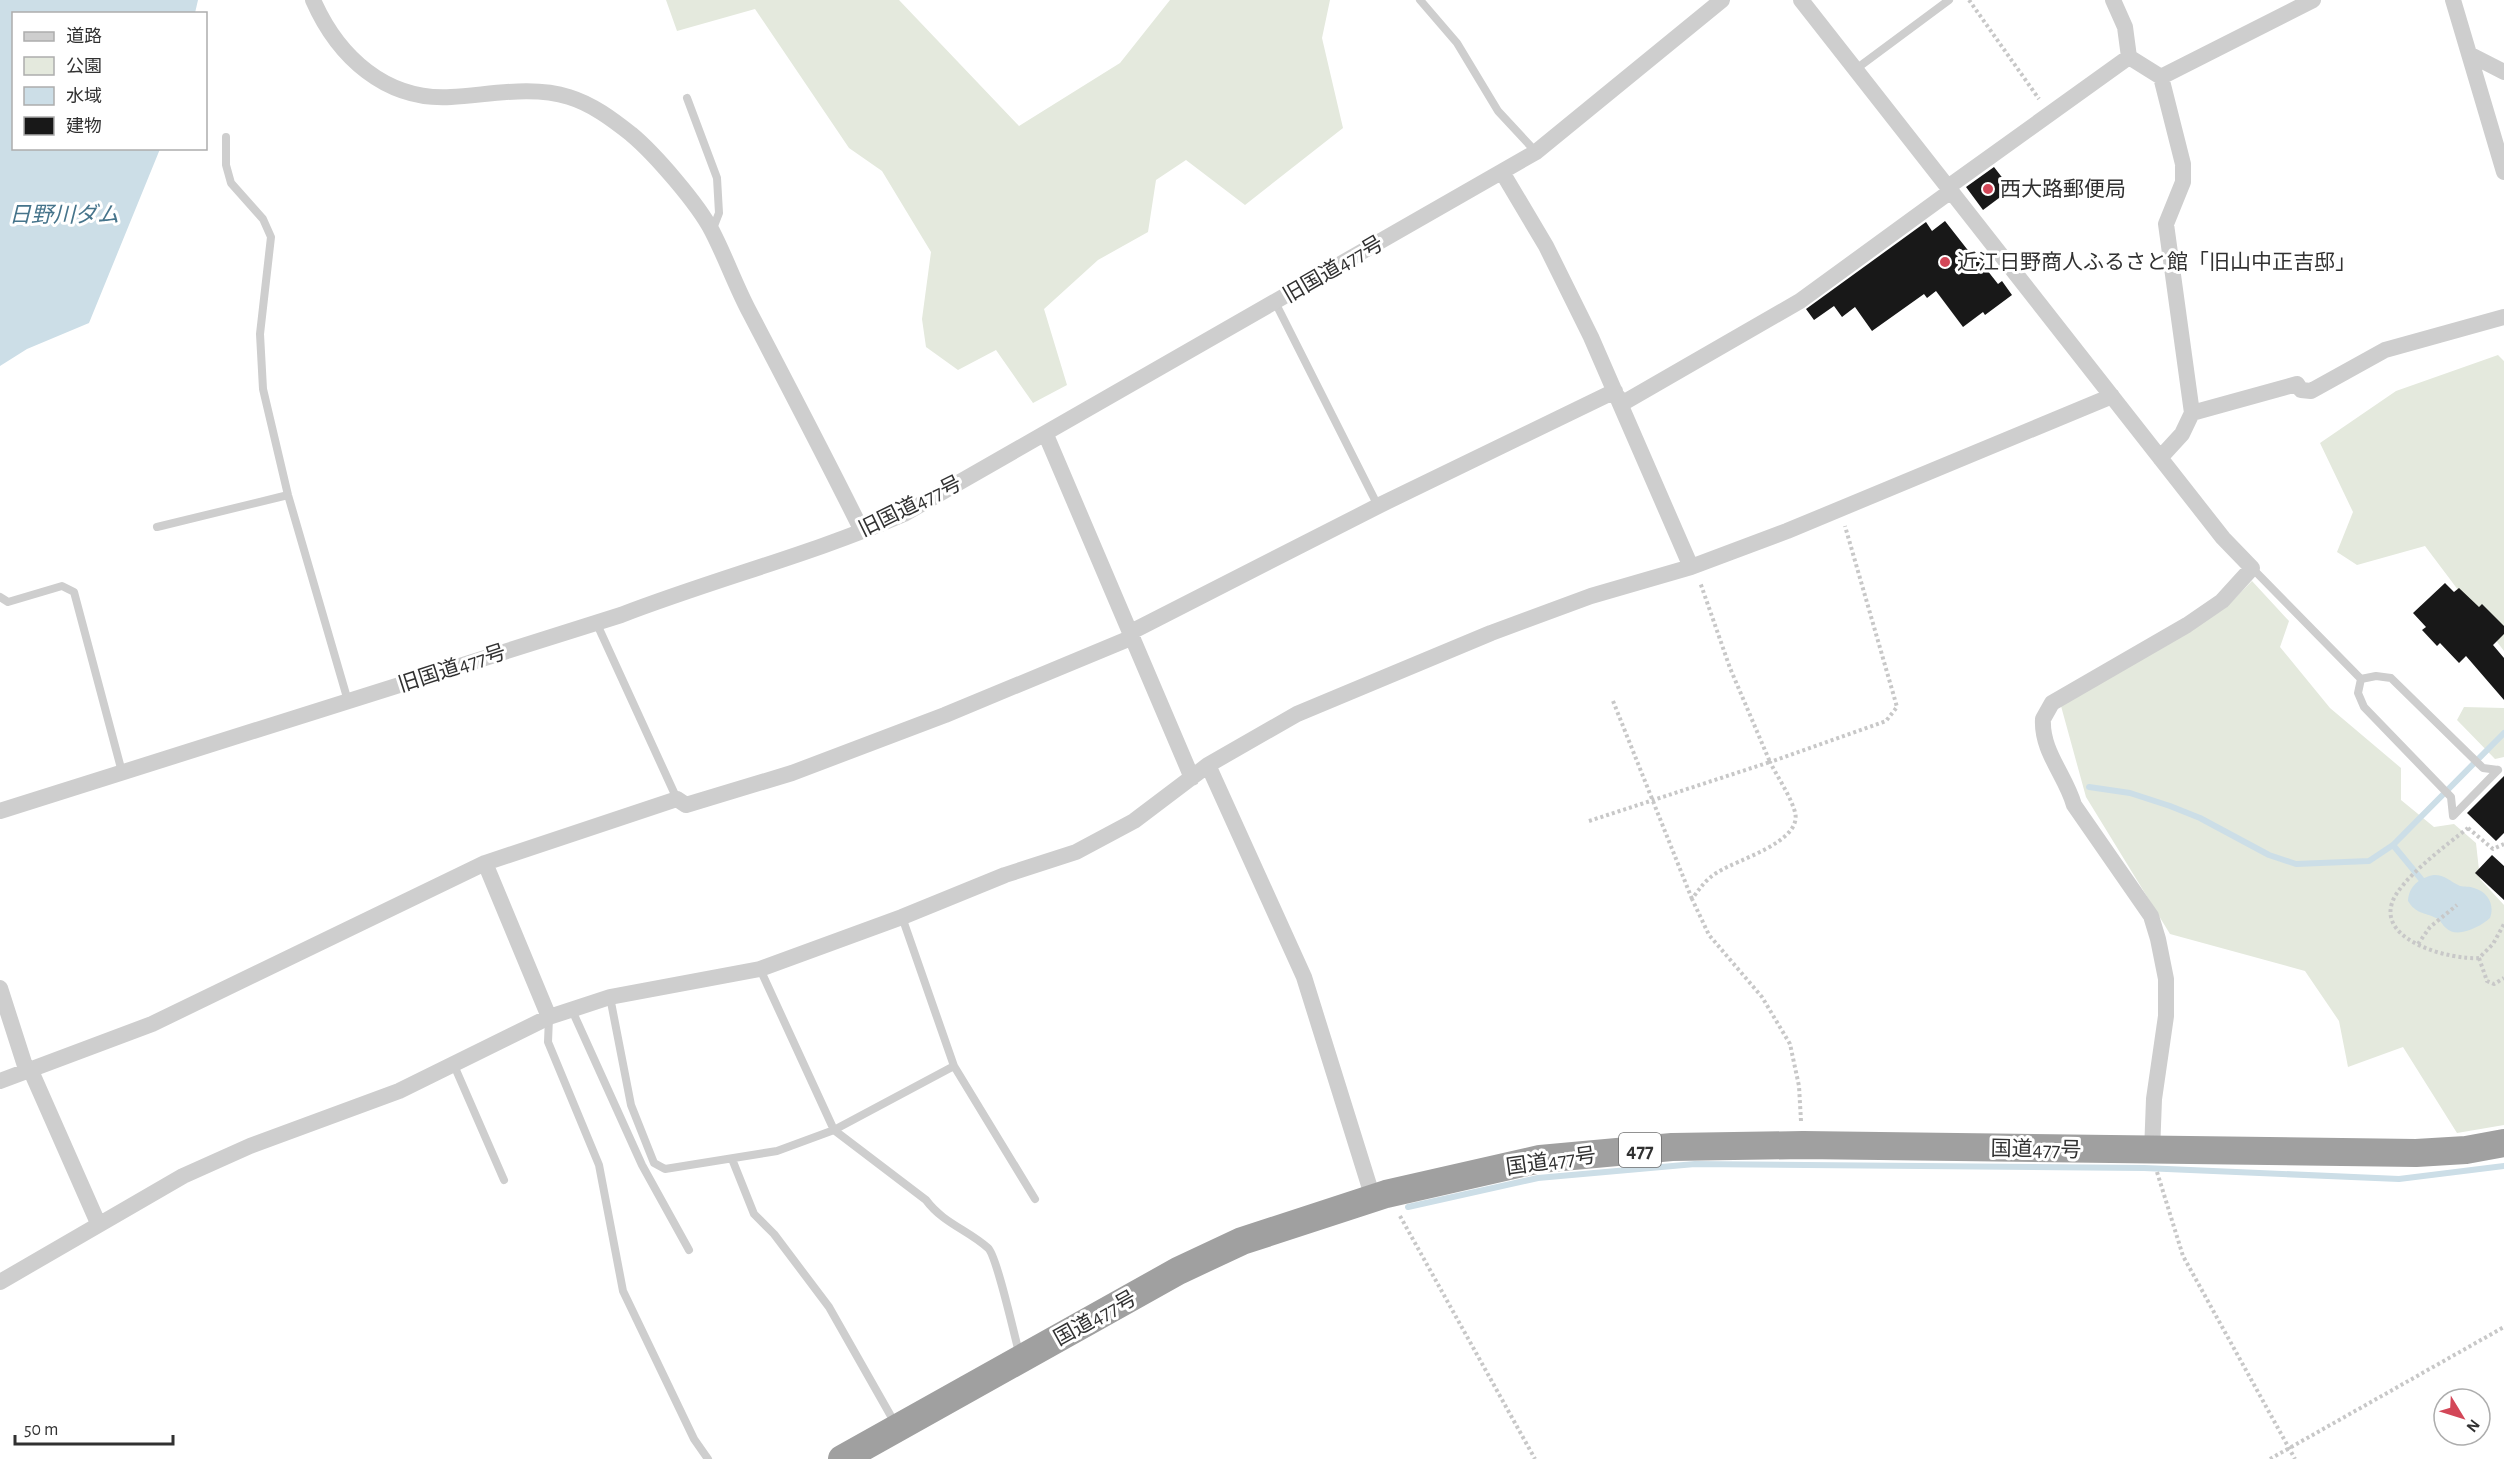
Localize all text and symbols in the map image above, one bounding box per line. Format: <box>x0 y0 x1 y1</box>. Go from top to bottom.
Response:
legend <box>12 12 207 150</box>
text: 道路 <box>66 26 102 46</box>
text: 公園 <box>66 57 102 76</box>
text: 水域 <box>66 87 102 106</box>
text: 建物 <box>66 116 102 136</box>
place label: 西大路郵便局 <box>2000 178 2126 200</box>
marker: 西大路郵便局 <box>1981 182 1995 196</box>
water label: 日野川ダム <box>9 203 119 226</box>
street label: 旧国道477号 <box>1279 232 1387 306</box>
place label: 近江日野商人ふるさと館「旧山中正吉邸」 <box>1957 251 2356 273</box>
marker: 近江日野商人ふるさと館「旧山中正吉邸」 <box>1938 255 1952 269</box>
street label: 旧国道477号 <box>855 472 965 540</box>
street label: 旧国道477号 <box>396 640 508 696</box>
road number: 477 <box>1619 1133 1661 1167</box>
street label: 国道477号 <box>1991 1137 2081 1161</box>
street label: 国道477号 <box>1505 1144 1597 1178</box>
street label: 国道477号 <box>1050 1286 1140 1350</box>
north arrow <box>2432 1387 2492 1447</box>
scale bar <box>15 1408 172 1446</box>
text: N <box>2463 1416 2483 1435</box>
text: 50 m <box>24 1421 58 1439</box>

